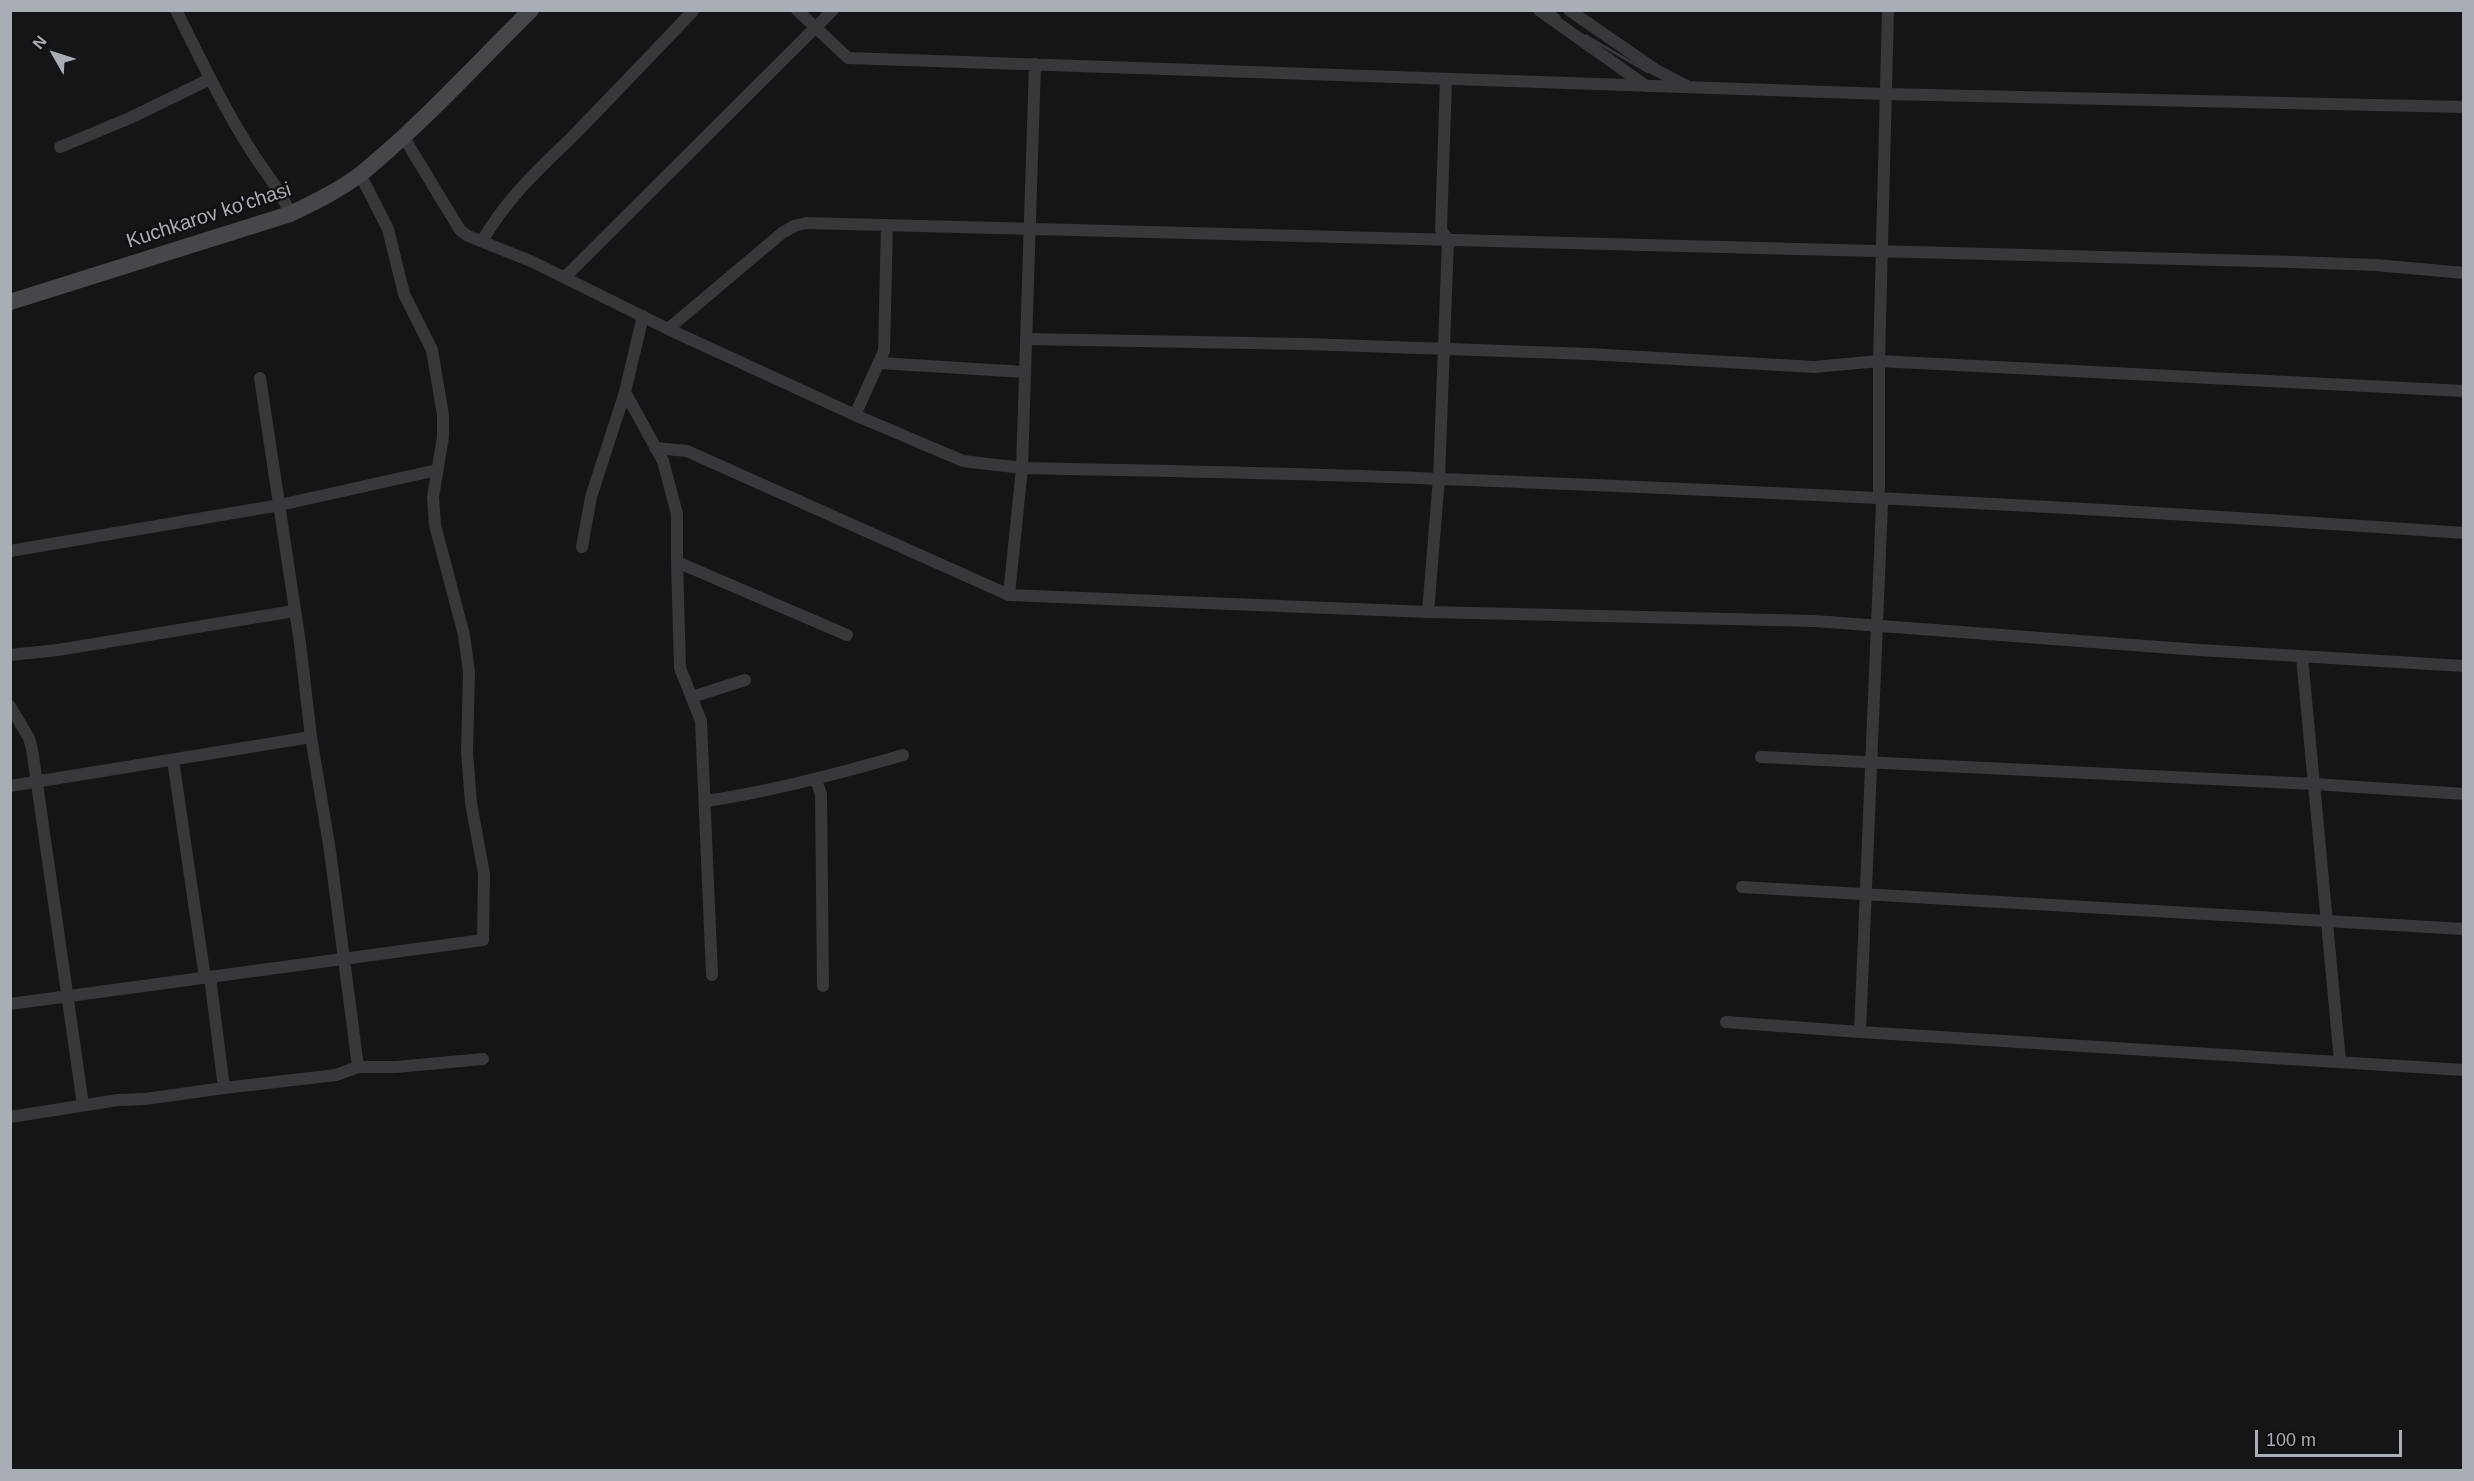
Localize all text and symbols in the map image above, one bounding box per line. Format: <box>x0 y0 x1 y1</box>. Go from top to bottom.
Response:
north arrow <box>24 24 84 84</box>
text: N <box>29 33 50 52</box>
street label: Kuchkarov ko'chasi <box>124 178 294 254</box>
scale bar <box>2258 1418 2405 1456</box>
text: 100 m <box>2266 1430 2316 1450</box>

